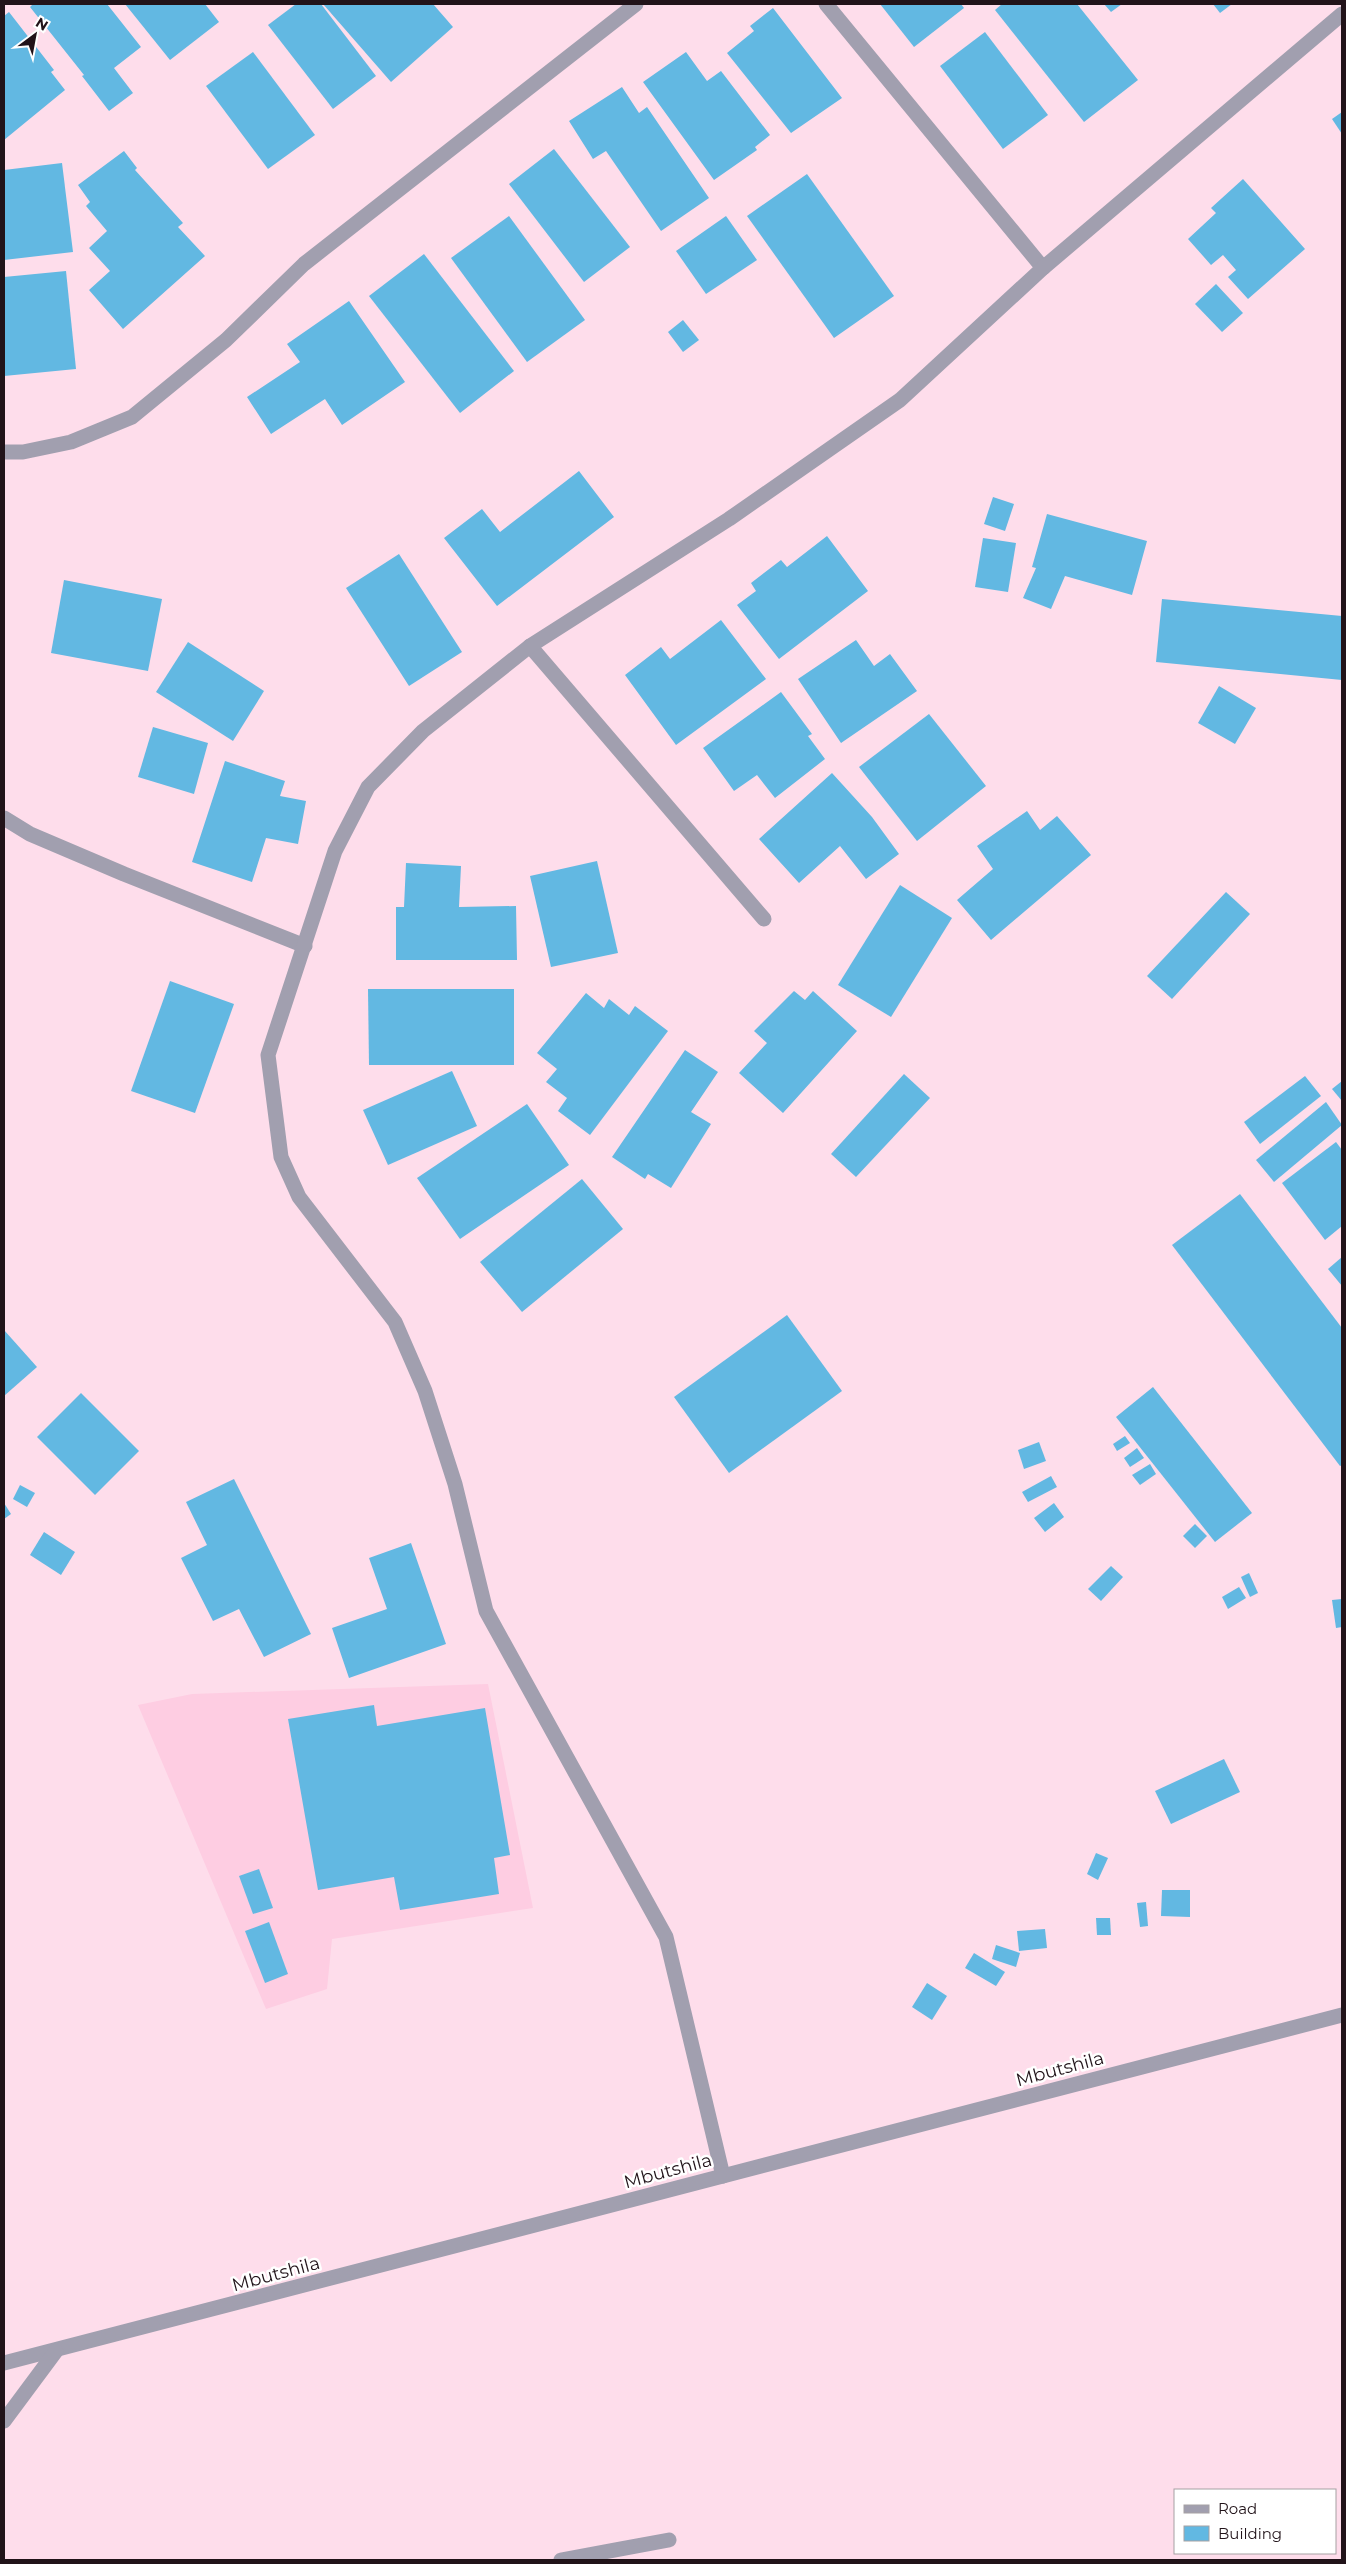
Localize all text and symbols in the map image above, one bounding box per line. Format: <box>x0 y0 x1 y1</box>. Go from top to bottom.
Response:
north arrow <box>10 10 60 60</box>
text: N <box>32 13 51 35</box>
street label: Mbutshila <box>1014 2047 1106 2091</box>
street label: Mbutshila <box>622 2149 714 2193</box>
street label: Mbutshila <box>230 2252 322 2296</box>
legend <box>1174 2489 1336 2554</box>
text: Road <box>1218 2499 1257 2518</box>
text: Building <box>1218 2524 1282 2543</box>

